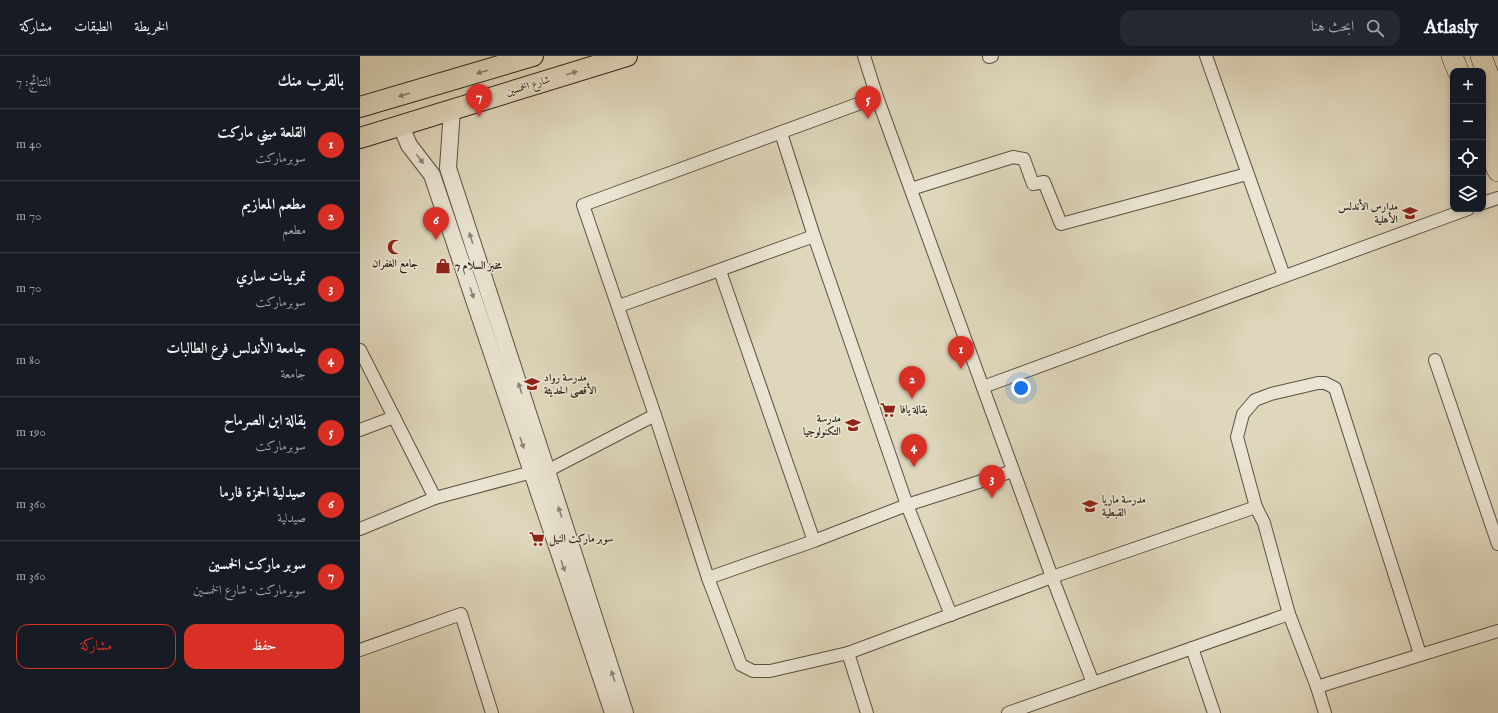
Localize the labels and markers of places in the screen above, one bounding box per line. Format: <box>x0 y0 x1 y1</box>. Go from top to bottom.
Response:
pin: 7 <box>466 84 492 117</box>
pin: 5 <box>855 86 881 119</box>
place label: مدارس الأندلس الأهلية <box>1338 198 1398 227</box>
school or university icon: مدارس الأندلس الأهلية <box>1401 204 1419 222</box>
pin: 6 <box>423 207 449 240</box>
mosque icon: جامع الغفران <box>386 238 404 256</box>
place label: جامع الغفران <box>372 257 418 274</box>
shop icon: مخبز السلام 7 <box>434 257 452 275</box>
place label: مخبز السلام 7 <box>455 259 502 275</box>
pin: 1 <box>948 336 974 369</box>
pin: 2 <box>899 366 925 399</box>
place label: مدرسة رواد الأقصى الحديثة <box>544 371 597 398</box>
school or university icon: مدرسة رواد الأقصى الحديثة <box>523 375 541 393</box>
supermarket icon: بقالة يافا <box>879 401 897 419</box>
place label: بقالة يافا <box>900 403 928 417</box>
place label: مدرسة التكنولوجيا <box>803 412 841 439</box>
school or university icon: مدرسة التكنولوجيا <box>844 416 862 434</box>
pin: 4 <box>901 434 927 467</box>
pin: 3 <box>979 465 1005 498</box>
place label: مدرسة ماريا القبطية <box>1102 493 1146 520</box>
school or university icon: مدرسة ماريا القبطية <box>1081 497 1099 515</box>
supermarket icon: سوبر ماركت النيل <box>528 530 546 548</box>
place label: سوبر ماركت النيل <box>549 532 613 547</box>

